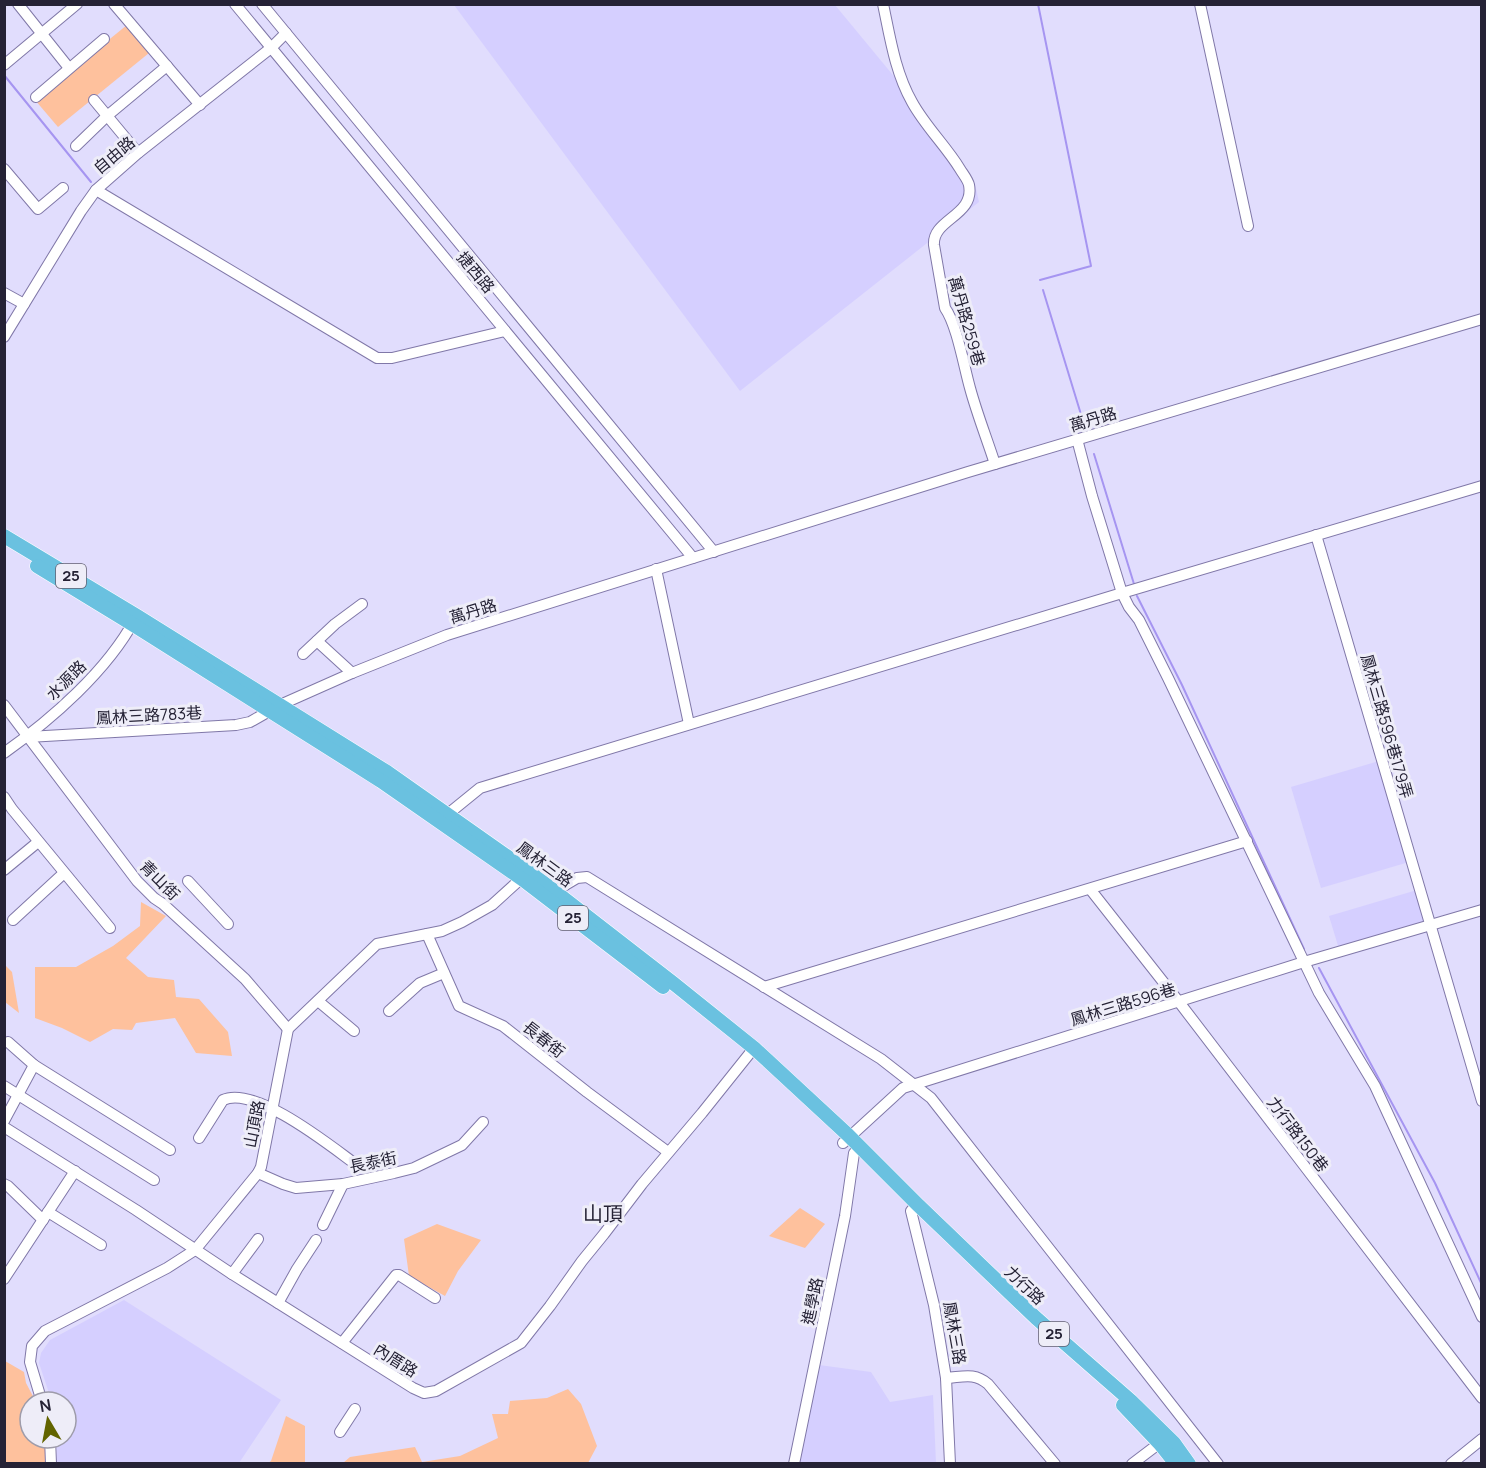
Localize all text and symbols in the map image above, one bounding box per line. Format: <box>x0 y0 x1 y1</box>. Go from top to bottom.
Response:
street label: 自由路 <box>89 131 139 179</box>
street label: 捷西路 <box>452 247 500 297</box>
street label: 萬丹路259巷 <box>944 274 990 368</box>
street label: 萬丹路 <box>1067 401 1119 437</box>
road number: 25 <box>56 564 86 588</box>
street label: 萬丹路 <box>447 593 499 629</box>
street label: 鳳林三路596巷179弄 <box>1356 651 1418 801</box>
street label: 水源路 <box>41 655 91 705</box>
street label: 鳳林三路783巷 <box>95 701 203 729</box>
street label: 鳳林三路 <box>513 836 577 892</box>
street label: 青山街 <box>135 855 185 905</box>
road number: 25 <box>558 906 588 930</box>
street label: 鳳林三路596巷 <box>1068 978 1178 1030</box>
street label: 長春街 <box>518 1016 570 1062</box>
street label: 力行路150巷 <box>1262 1092 1334 1176</box>
street label: 山頂路 <box>239 1098 269 1150</box>
street label: 長泰街 <box>347 1146 399 1178</box>
district label: 山頂 <box>583 1200 623 1227</box>
street label: 力行路 <box>1000 1260 1050 1310</box>
street label: 進學路 <box>796 1275 828 1327</box>
street label: 鳳林三路 <box>939 1300 971 1366</box>
road number: 25 <box>1039 1322 1069 1346</box>
street label: 內厝路 <box>370 1338 422 1382</box>
north arrow <box>18 1390 78 1450</box>
text: N <box>38 1393 53 1417</box>

